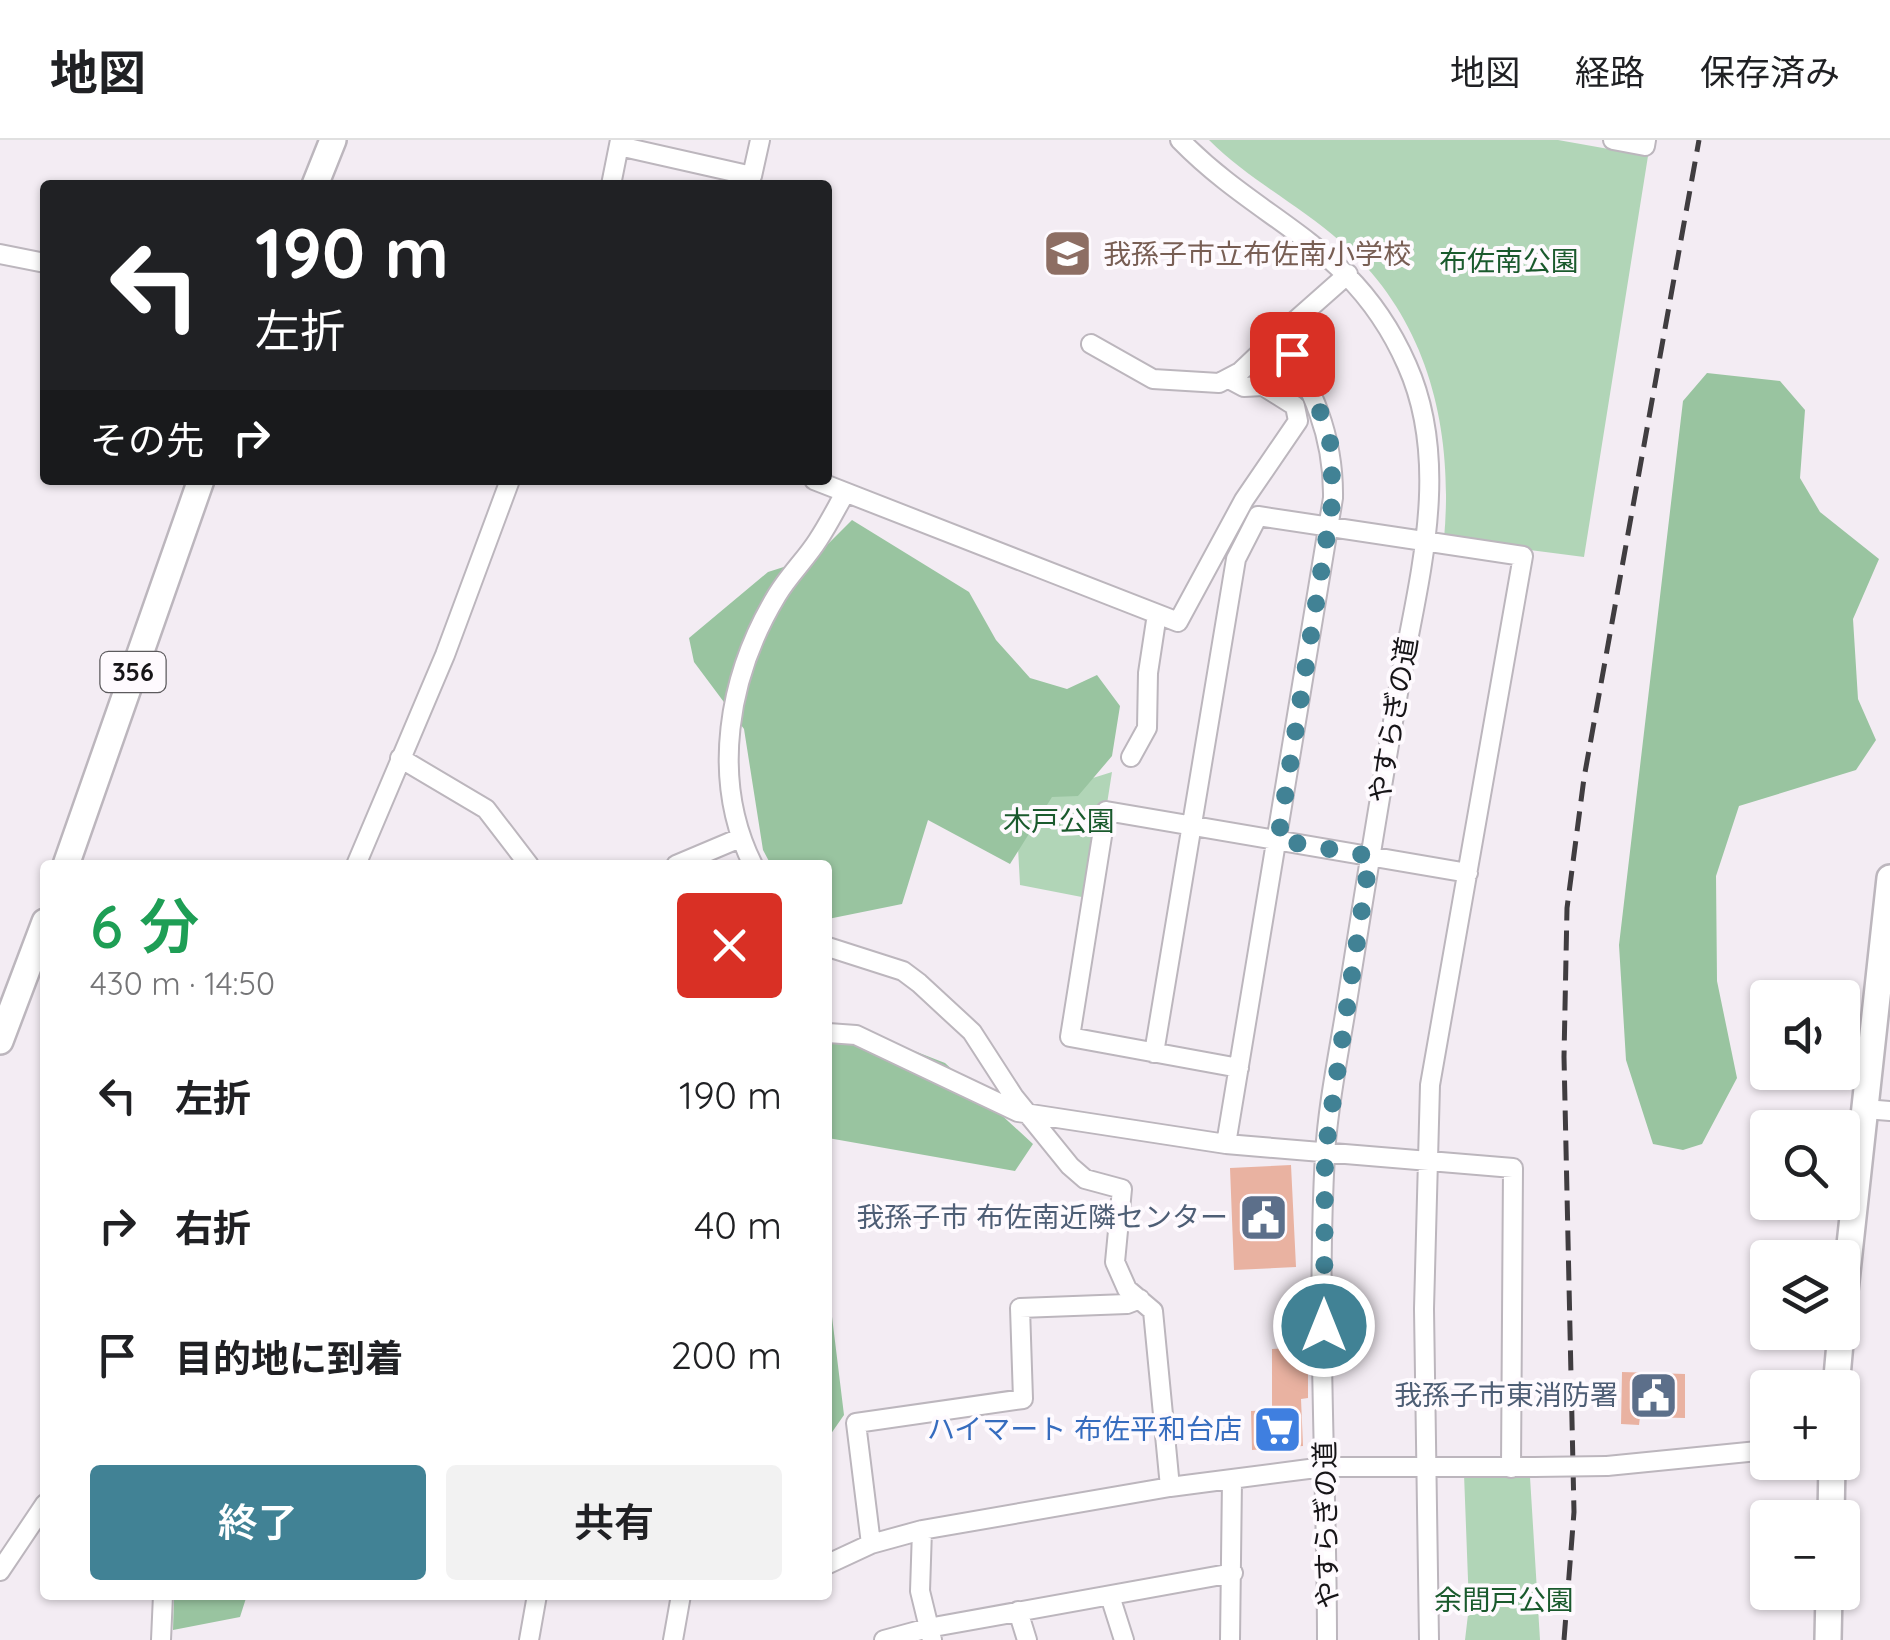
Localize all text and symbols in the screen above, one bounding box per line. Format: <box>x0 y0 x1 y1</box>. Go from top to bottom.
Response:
text: 地図 <box>50 42 146 102</box>
text: 地図 <box>1450 50 1520 94</box>
text: 経路 <box>1575 50 1645 94</box>
text: 保存済み <box>1700 50 1840 94</box>
text: 190 m <box>255 208 449 296</box>
icon: left <box>90 220 220 350</box>
school or university icon: 我孫子市立布佐南小学校 <box>1042 228 1094 280</box>
place label: 我孫子市立布佐南小学校 <box>1103 236 1411 271</box>
park label: 布佐南公園 <box>1439 243 1579 278</box>
text: 左折 <box>255 302 345 358</box>
pin <box>1250 312 1335 397</box>
icon: arrive <box>1265 327 1320 382</box>
icon: right <box>224 410 279 465</box>
text: その先 <box>90 416 204 464</box>
street label: やすらぎの道 <box>1361 634 1424 806</box>
road number: 356 <box>100 652 166 692</box>
park label: 木戸公園 <box>1003 803 1115 838</box>
text: 6 分 <box>90 888 200 963</box>
button: close <box>677 893 782 998</box>
text: 430 m · 14:50 <box>90 963 275 1003</box>
map controls <box>1750 980 1860 1610</box>
button: sound <box>1750 980 1860 1090</box>
icon: left <box>90 1068 145 1123</box>
text: 190 m <box>679 1071 782 1119</box>
text: 左折 <box>175 1074 251 1122</box>
button: search <box>1750 1110 1860 1220</box>
public building icon: 我孫子市 布佐南近隣センター <box>1237 1191 1289 1243</box>
icon: right <box>90 1198 145 1253</box>
place label: 我孫子市 布佐南近隣センター <box>856 1199 1228 1234</box>
text: 40 m <box>694 1201 782 1249</box>
text: 右折 <box>175 1204 251 1252</box>
button: layers <box>1750 1240 1860 1350</box>
position arrow <box>1272 1274 1376 1378</box>
icon: arrive <box>90 1328 145 1383</box>
text: 200 m <box>671 1331 782 1379</box>
text: 目的地に到着 <box>175 1334 403 1382</box>
public building icon: 我孫子市東消防署 <box>1627 1369 1679 1421</box>
button: + <box>1750 1370 1860 1480</box>
place label: 我孫子市東消防署 <box>1394 1377 1618 1412</box>
supermarket icon: ハイマート 布佐平和台店 <box>1251 1403 1303 1455</box>
place label: ハイマート 布佐平和台店 <box>927 1411 1242 1446</box>
street label: やすらぎの道 <box>1307 1441 1344 1609</box>
button: 終了 <box>90 1465 426 1580</box>
button: 共有 <box>446 1465 782 1580</box>
button: − <box>1750 1500 1860 1610</box>
park label: 余間戸公園 <box>1434 1582 1574 1617</box>

